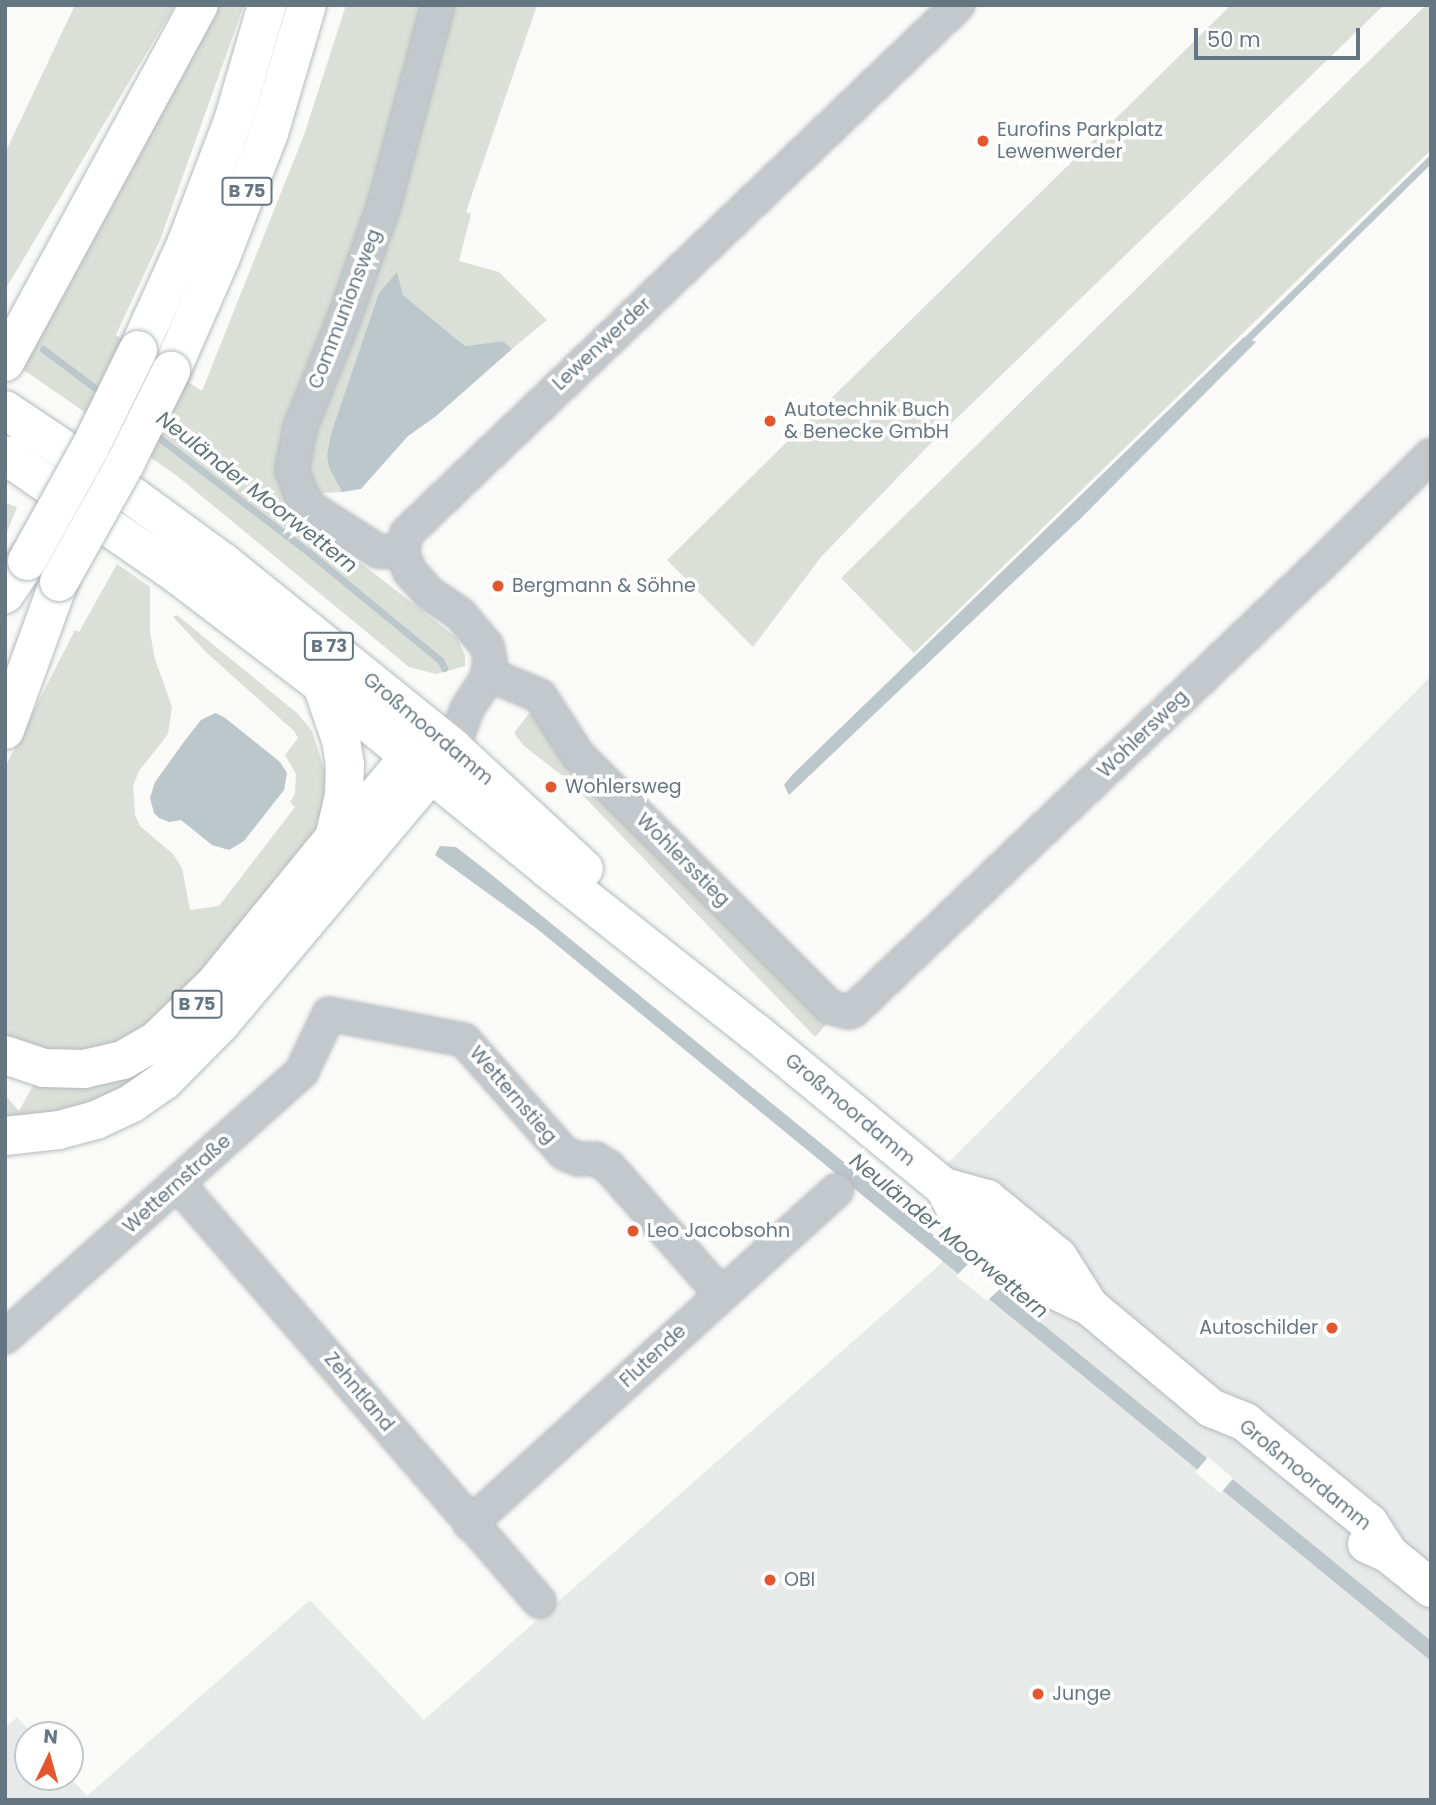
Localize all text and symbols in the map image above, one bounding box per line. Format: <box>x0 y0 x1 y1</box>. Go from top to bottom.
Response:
scale bar <box>1198 14 1364 58</box>
text: 50 m <box>1207 25 1261 54</box>
place label: Eurofins Parkplatz Lewenwerder <box>997 119 1163 163</box>
marker: Eurofins Parkplatz Lewenwerder <box>975 133 991 149</box>
road number: B 75 <box>221 176 273 206</box>
street label: Communionsweg <box>304 226 386 392</box>
street label: Lewenwerder <box>548 293 656 395</box>
place label: Autotechnik Buch & Benecke GmbH <box>784 399 950 443</box>
water label: Neuländer Moorwettern <box>152 406 362 578</box>
marker: Autotechnik Buch & Benecke GmbH <box>762 413 778 429</box>
place label: Bergmann & Söhne <box>512 575 696 597</box>
marker: Bergmann & Söhne <box>490 578 506 594</box>
road number: B 73 <box>303 632 355 660</box>
street label: Großmoordamm <box>358 668 498 790</box>
street label: Wohlersweg <box>1093 685 1193 783</box>
place label: Wohlersweg <box>565 776 682 798</box>
marker: Wohlersweg <box>543 779 559 795</box>
street label: Wohlersstieg <box>632 809 734 911</box>
road number: B 75 <box>171 989 223 1018</box>
street label: Wetternstieg <box>465 1042 561 1148</box>
street label: Großmoordamm <box>780 1049 920 1171</box>
street label: Wetternstraße <box>119 1130 235 1238</box>
water label: Neuländer Moorwettern <box>845 1148 1053 1324</box>
place label: Leo Jacobsohn <box>647 1220 790 1242</box>
marker: Leo Jacobsohn <box>625 1223 641 1239</box>
place label: Autoschilder <box>1199 1317 1318 1339</box>
street label: Flutende <box>615 1320 691 1392</box>
marker: Autoschilder <box>1324 1320 1340 1336</box>
street label: Zehntland <box>319 1348 399 1436</box>
street label: Großmoordamm <box>1235 1415 1375 1535</box>
place label: OBI <box>784 1569 815 1591</box>
marker: OBI <box>762 1572 778 1588</box>
place label: Junge <box>1052 1683 1111 1705</box>
marker: Junge <box>1030 1686 1046 1702</box>
north arrow <box>14 1721 84 1791</box>
text: N <box>42 1723 59 1751</box>

